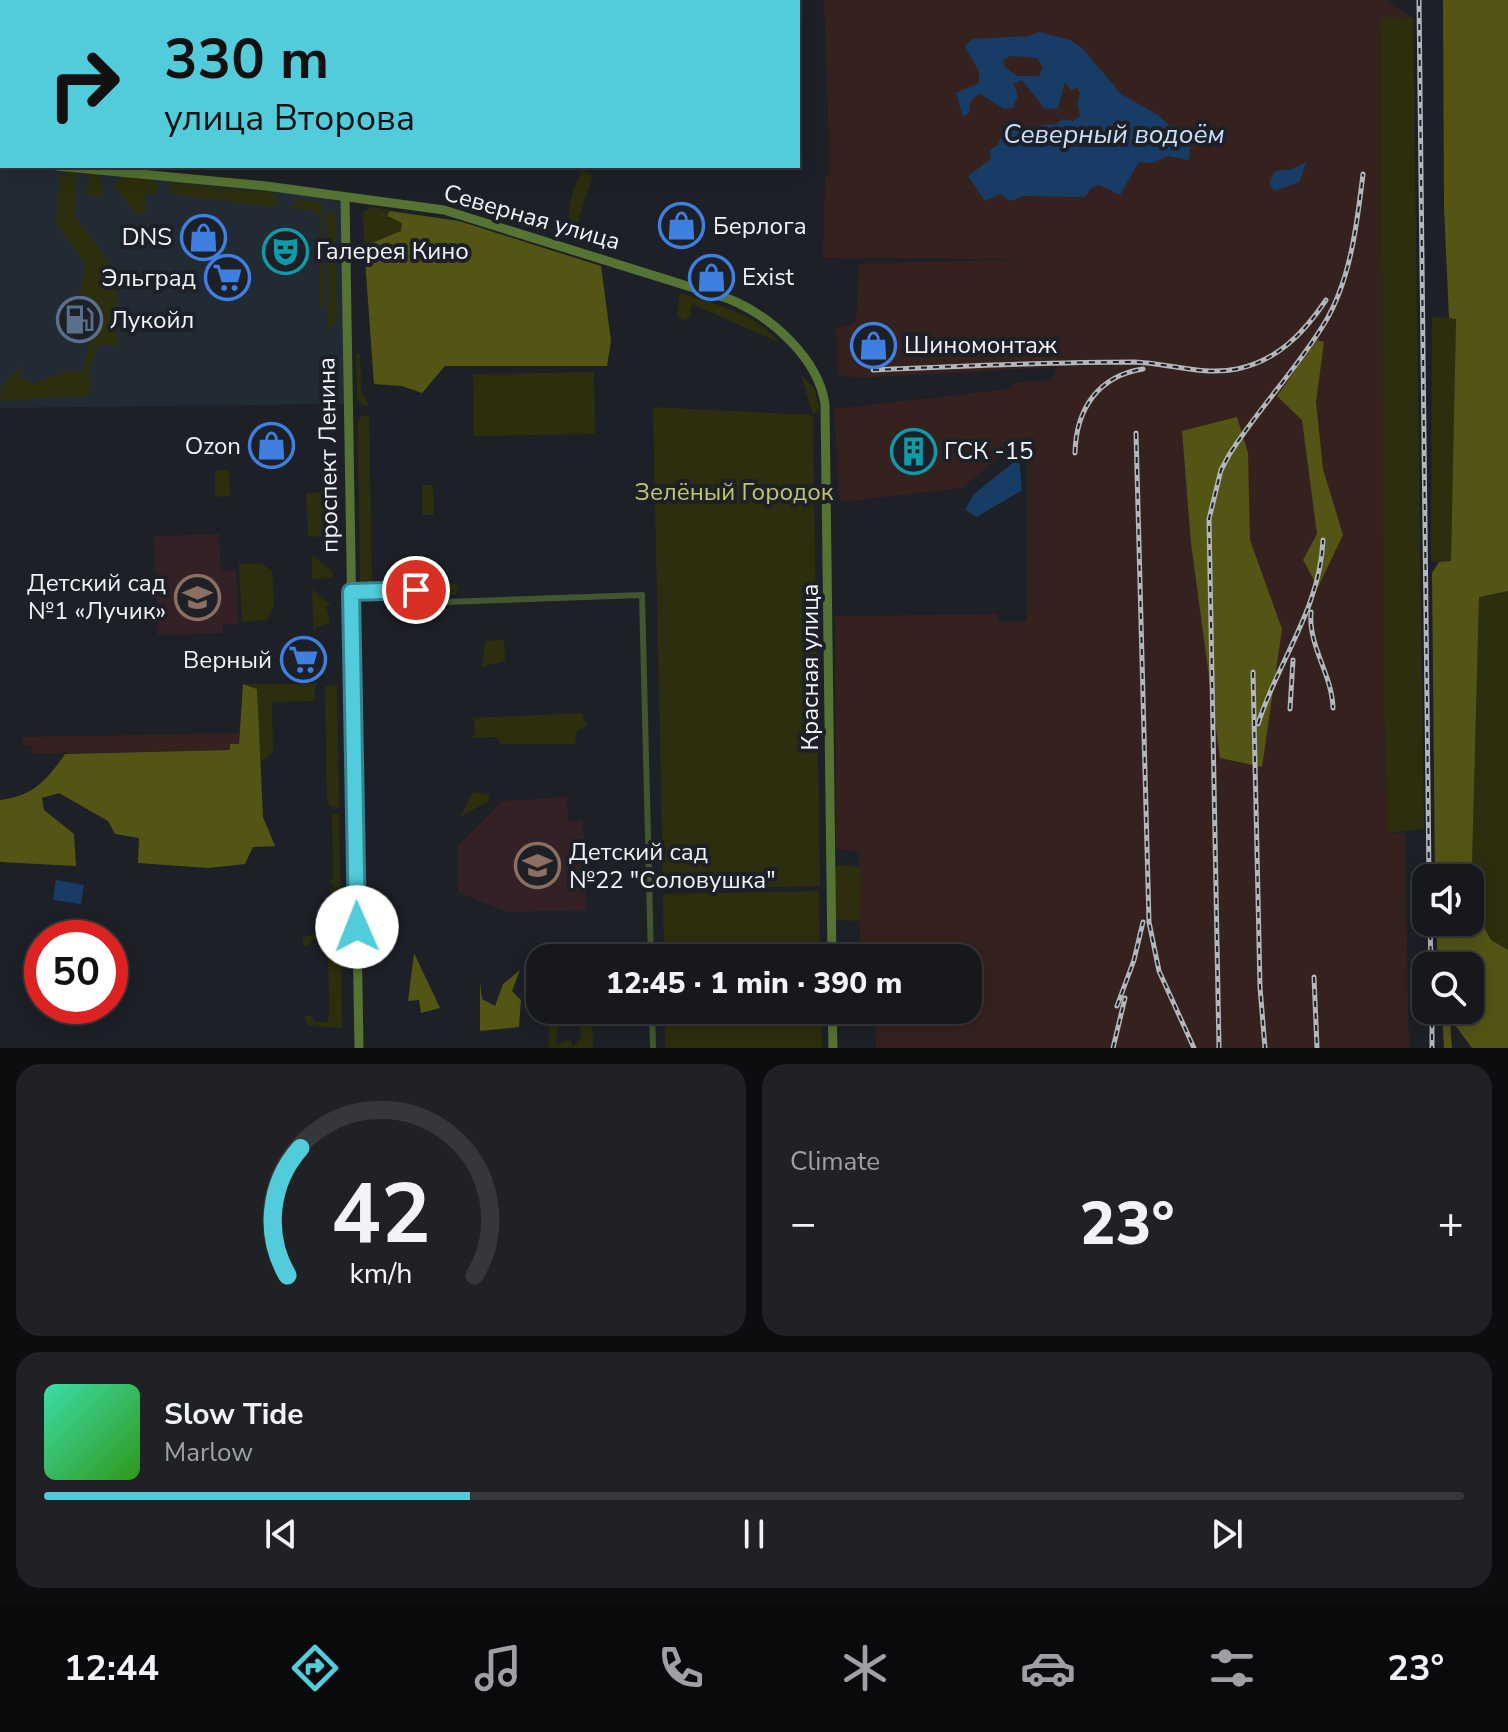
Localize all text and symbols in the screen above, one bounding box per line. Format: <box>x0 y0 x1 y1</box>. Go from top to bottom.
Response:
text: 330 m <box>164 21 329 98</box>
icon: right <box>32 32 136 136</box>
text: улица Второва <box>164 94 415 143</box>
water label: Северный водоём <box>1003 117 1225 152</box>
street label: Северная улица <box>440 176 624 258</box>
shop icon: Берлога <box>658 202 706 250</box>
place label: Берлога <box>713 210 807 242</box>
shop icon: DNS <box>179 213 227 261</box>
place label: DNS <box>122 221 172 253</box>
theatre icon: Галерея Кино <box>261 227 309 275</box>
place label: Галерея Кино <box>316 235 469 267</box>
shop icon: Exist <box>687 253 735 301</box>
supermarket icon: Эльград <box>203 254 251 302</box>
place label: Exist <box>742 261 795 293</box>
place label: Эльград <box>102 262 196 294</box>
fuel station icon: Лукойл <box>55 296 103 344</box>
place label: Лукойл <box>110 304 194 336</box>
shop icon: Шиномонтаж <box>849 321 897 369</box>
place label: Шиномонтаж <box>904 329 1057 361</box>
street label: проспект Ленина <box>310 357 346 553</box>
shop icon: Ozon <box>248 422 296 470</box>
building icon: ГСК -15 <box>889 427 937 475</box>
place label: Ozon <box>185 430 241 462</box>
place label: ГСК -15 <box>944 435 1033 467</box>
park label: Зелёный Городок <box>635 476 834 508</box>
pin <box>382 556 450 624</box>
place label: Детский сад №1 «Лучик» <box>27 567 166 627</box>
icon: arrive <box>394 568 438 612</box>
school or university icon: Детский сад №1 «Лучик» <box>173 573 221 621</box>
street label: Красная улица <box>794 584 826 750</box>
supermarket icon: Верный <box>279 636 327 684</box>
place label: Верный <box>183 644 272 676</box>
place label: Детский сад №22 "Соловушка" <box>569 836 776 896</box>
school or university icon: Детский сад №22 "Соловушка" <box>514 842 562 890</box>
map controls <box>1412 864 1484 1024</box>
button: sound <box>1412 864 1484 936</box>
position arrow <box>315 885 399 969</box>
speed limit sign: 50 <box>24 920 128 1024</box>
button: search <box>1412 952 1484 1024</box>
text: 12:45 · 1 min · 390 m <box>606 963 902 1004</box>
text: Climate <box>790 1144 880 1179</box>
text: 42 <box>331 1158 431 1271</box>
text: 23° <box>1079 1183 1175 1265</box>
text: − <box>790 1194 816 1254</box>
text: + <box>1438 1194 1464 1254</box>
text: km/h <box>350 1254 412 1293</box>
text: Slow Tide <box>164 1394 304 1435</box>
text: Marlow <box>164 1435 253 1470</box>
icon: previous <box>259 1512 303 1556</box>
icon: pause <box>732 1512 776 1556</box>
icon: next <box>1205 1512 1249 1556</box>
icon: directions <box>287 1640 343 1696</box>
icon: music <box>470 1640 526 1696</box>
icon: phone <box>653 1640 709 1696</box>
icon: climate <box>837 1640 893 1696</box>
icon: car <box>1020 1640 1076 1696</box>
icon: filters <box>1204 1640 1260 1696</box>
text: 12:44 <box>64 1644 159 1693</box>
text: 23° <box>1387 1644 1444 1693</box>

